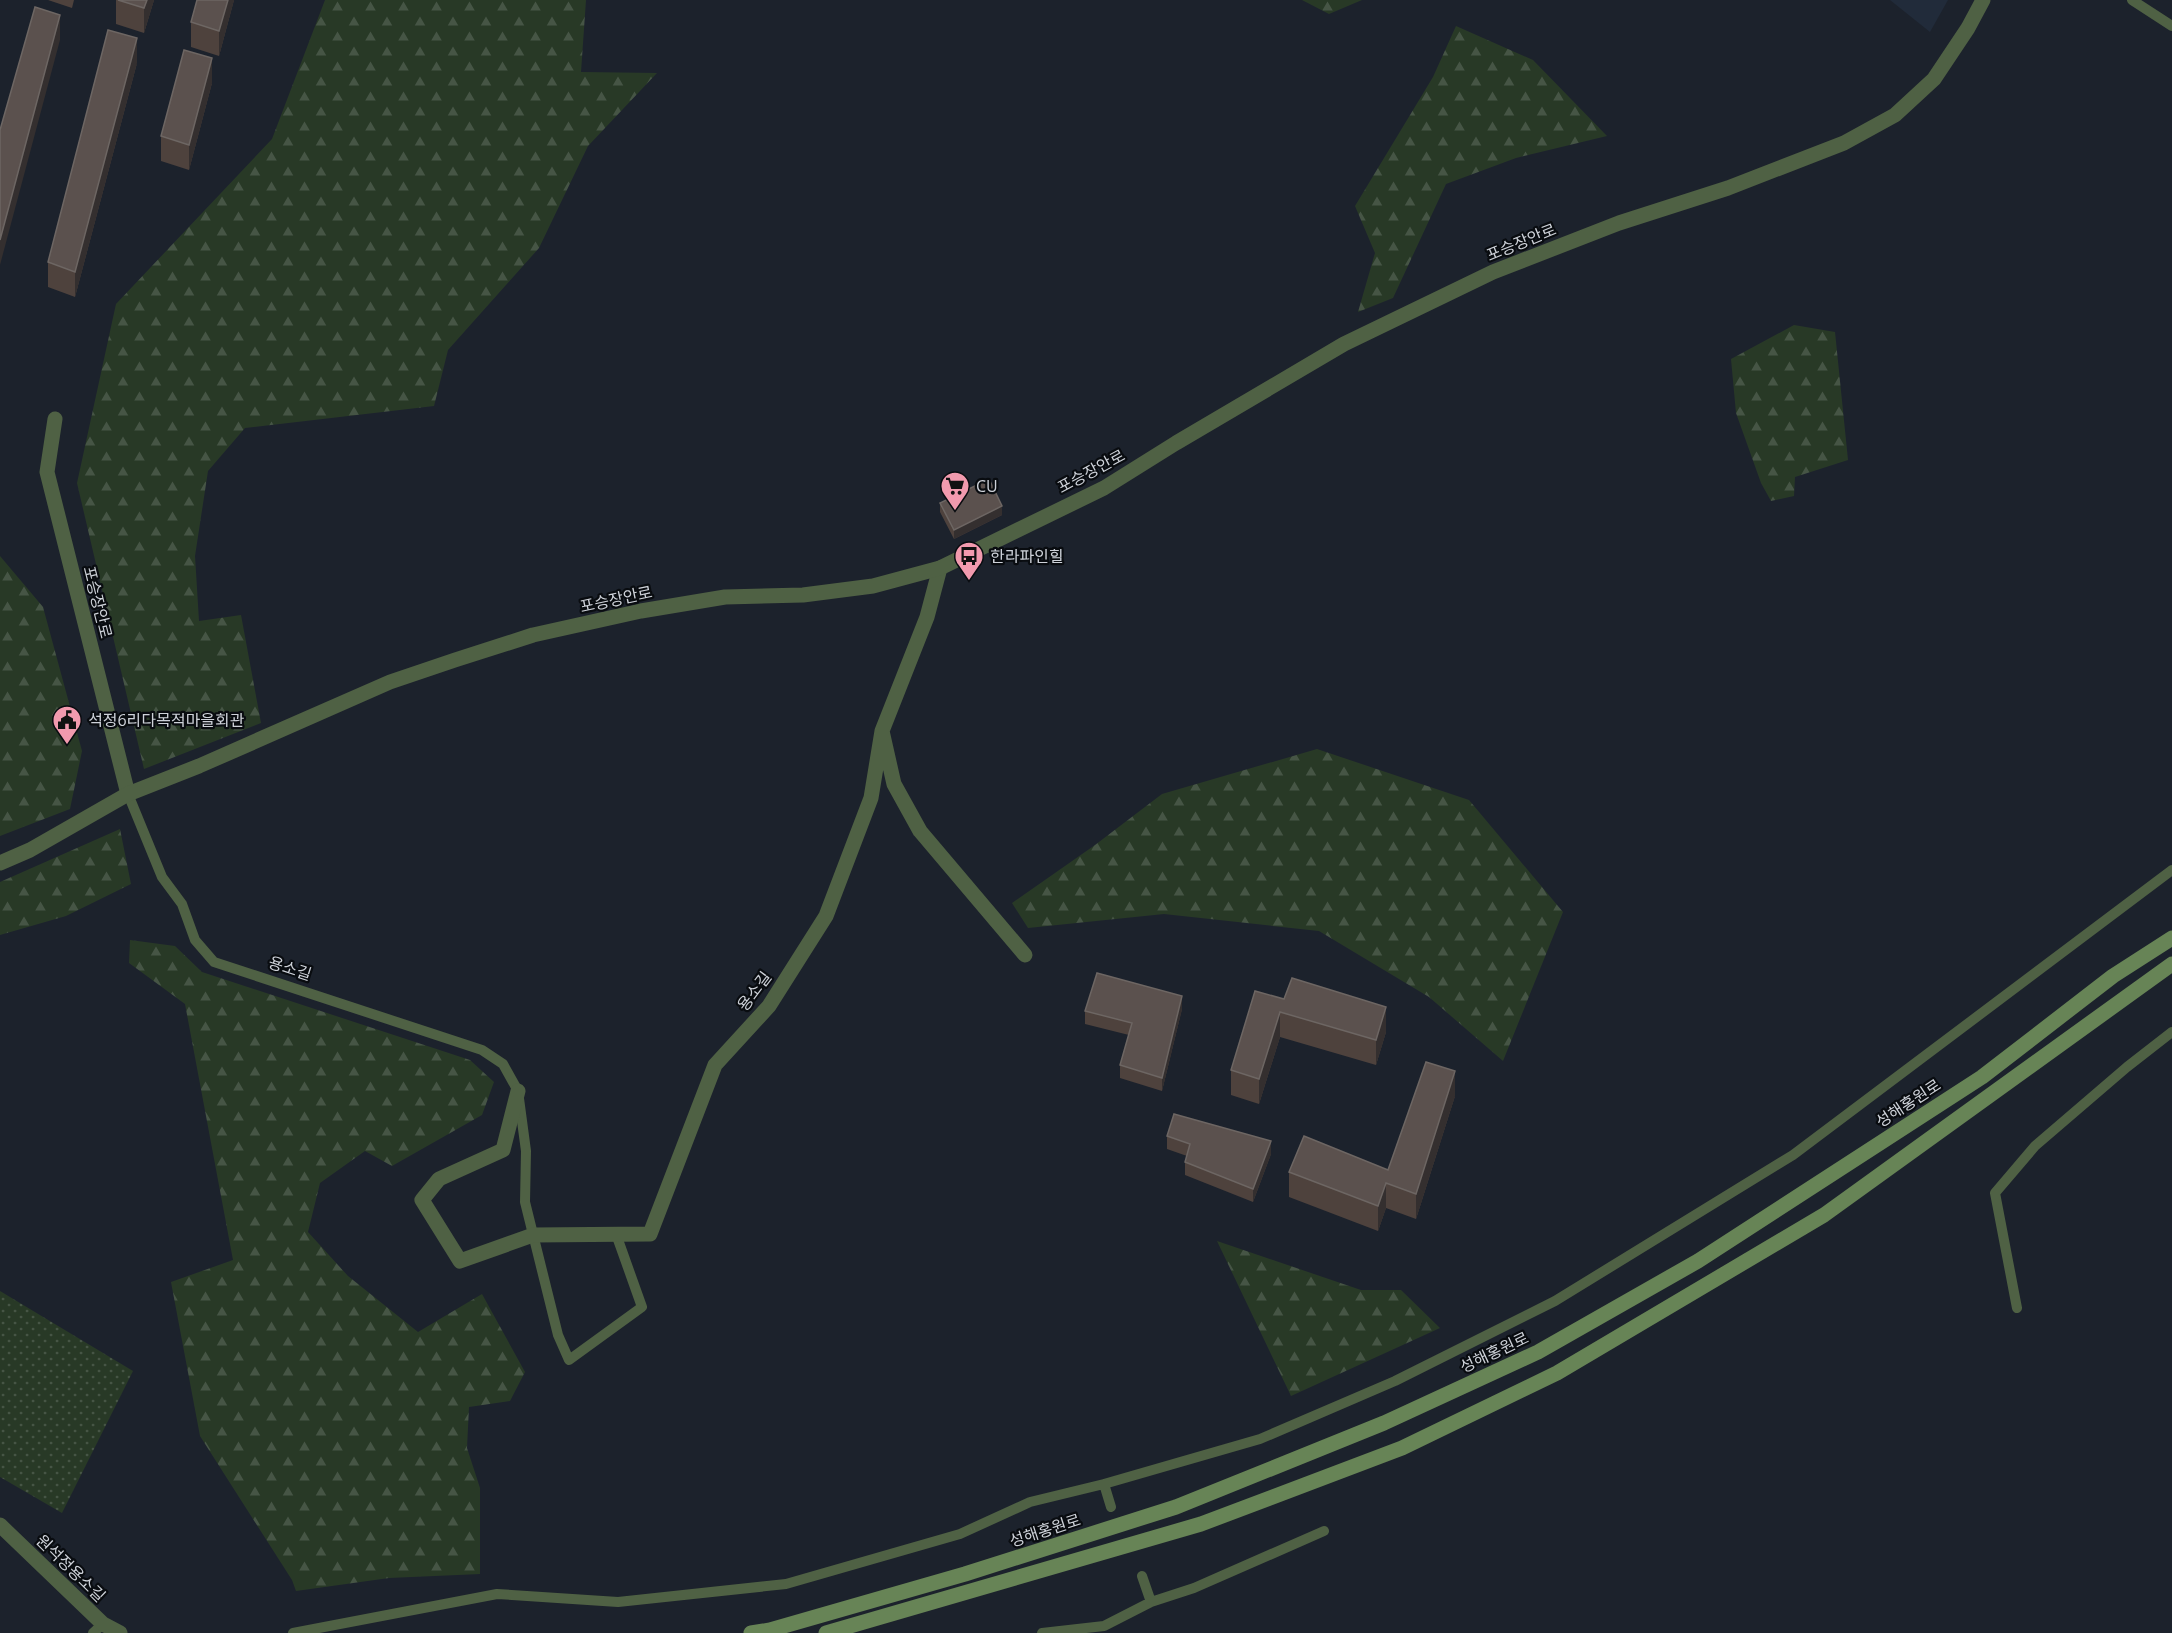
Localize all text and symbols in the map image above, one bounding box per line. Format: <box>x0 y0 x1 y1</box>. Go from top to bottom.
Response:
street label: 포승장안로 <box>1483 218 1559 266</box>
street label: 포승장안로 <box>1053 444 1129 498</box>
supermarket icon: CU <box>939 470 971 512</box>
place label: CU <box>976 475 998 497</box>
bus stop icon: 한라파인힐 <box>953 540 985 582</box>
place label: 한라파인힐 <box>990 545 1064 567</box>
street label: 포승장안로 <box>78 564 118 641</box>
street label: 포승장안로 <box>578 581 655 617</box>
public building icon: 석정6리다목적마을회관 <box>51 704 83 746</box>
place label: 석정6리다목적마을회관 <box>88 709 245 731</box>
street label: 용소길 <box>266 951 314 985</box>
street label: 용소길 <box>732 967 776 1015</box>
street label: 성해홍원로 <box>1871 1074 1945 1132</box>
street label: 성해홍원로 <box>1456 1326 1532 1378</box>
street label: 성해홍원로 <box>1007 1508 1084 1552</box>
street label: 원석정용소길 <box>32 1529 110 1607</box>

